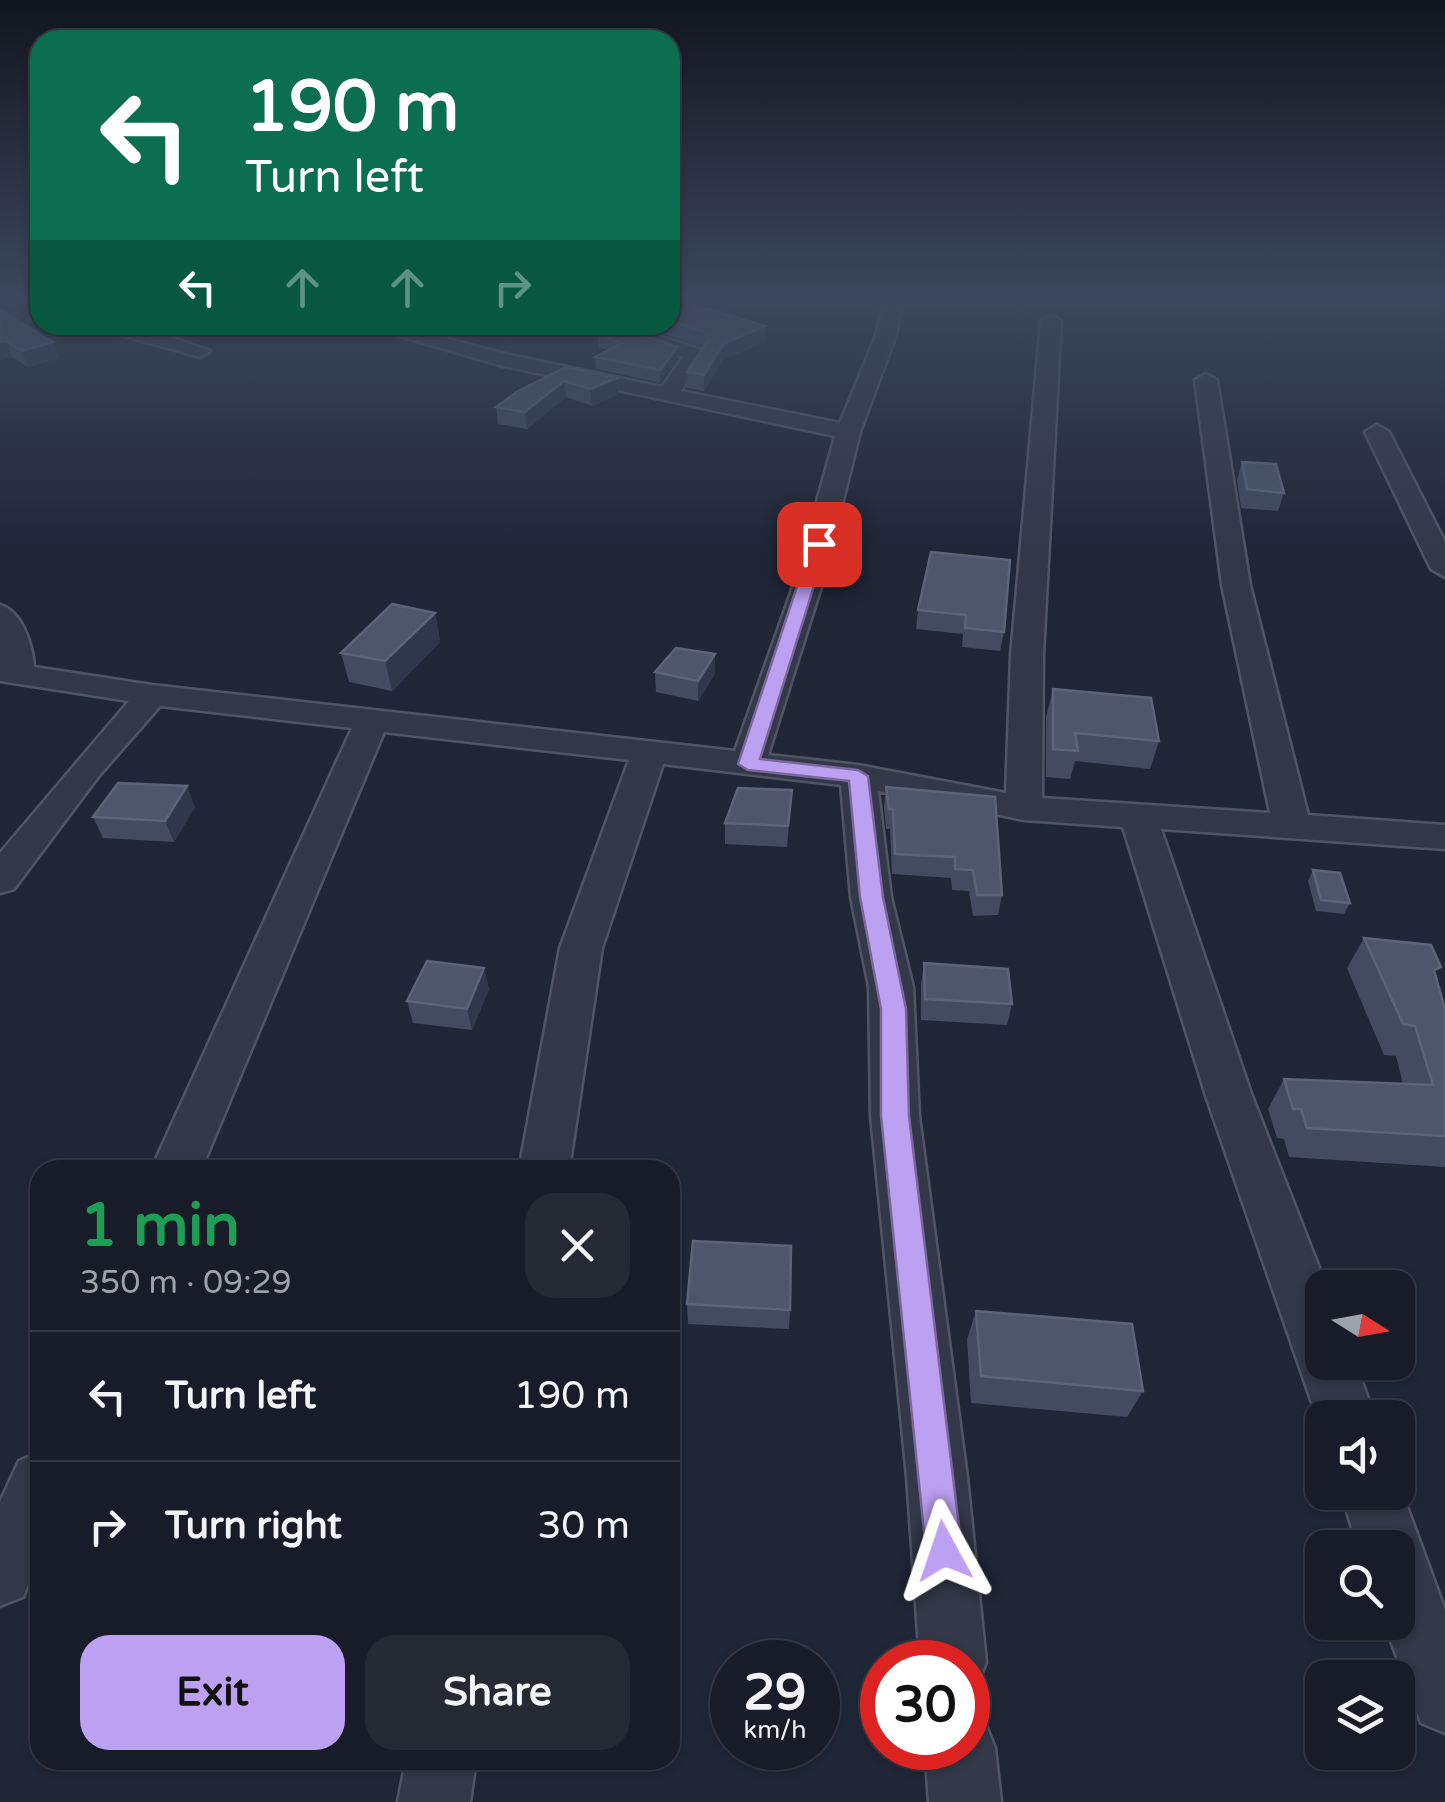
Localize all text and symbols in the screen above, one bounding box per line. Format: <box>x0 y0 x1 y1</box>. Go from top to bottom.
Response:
text: 190 m <box>245 66 459 150</box>
icon: left <box>80 70 210 200</box>
text: Turn left <box>245 151 424 205</box>
icon: left <box>170 260 225 315</box>
icon: ahead <box>275 260 330 315</box>
icon: ahead <box>380 260 435 315</box>
icon: right <box>485 260 540 315</box>
pin <box>777 502 862 587</box>
icon: arrive <box>792 517 847 572</box>
text: 1 min <box>80 1190 240 1262</box>
button: close <box>525 1193 630 1298</box>
text: 350 m · 09:29 <box>80 1264 292 1302</box>
north arrow <box>1305 1270 1415 1380</box>
map controls <box>1305 1270 1415 1770</box>
icon: left <box>80 1369 135 1424</box>
text: Turn left <box>165 1373 316 1419</box>
text: 190 m <box>514 1373 630 1419</box>
button: sound <box>1305 1400 1415 1510</box>
icon: right <box>80 1499 135 1554</box>
position arrow <box>892 1499 996 1603</box>
text: Turn right <box>165 1503 342 1549</box>
text: 30 m <box>538 1503 630 1549</box>
button: search <box>1305 1530 1415 1640</box>
button: Exit <box>80 1635 345 1750</box>
button: Share <box>365 1635 630 1750</box>
speed limit sign: 30 <box>860 1640 990 1770</box>
button: layers <box>1305 1660 1415 1770</box>
text: 29 <box>744 1663 806 1723</box>
text: km/h <box>744 1715 806 1745</box>

